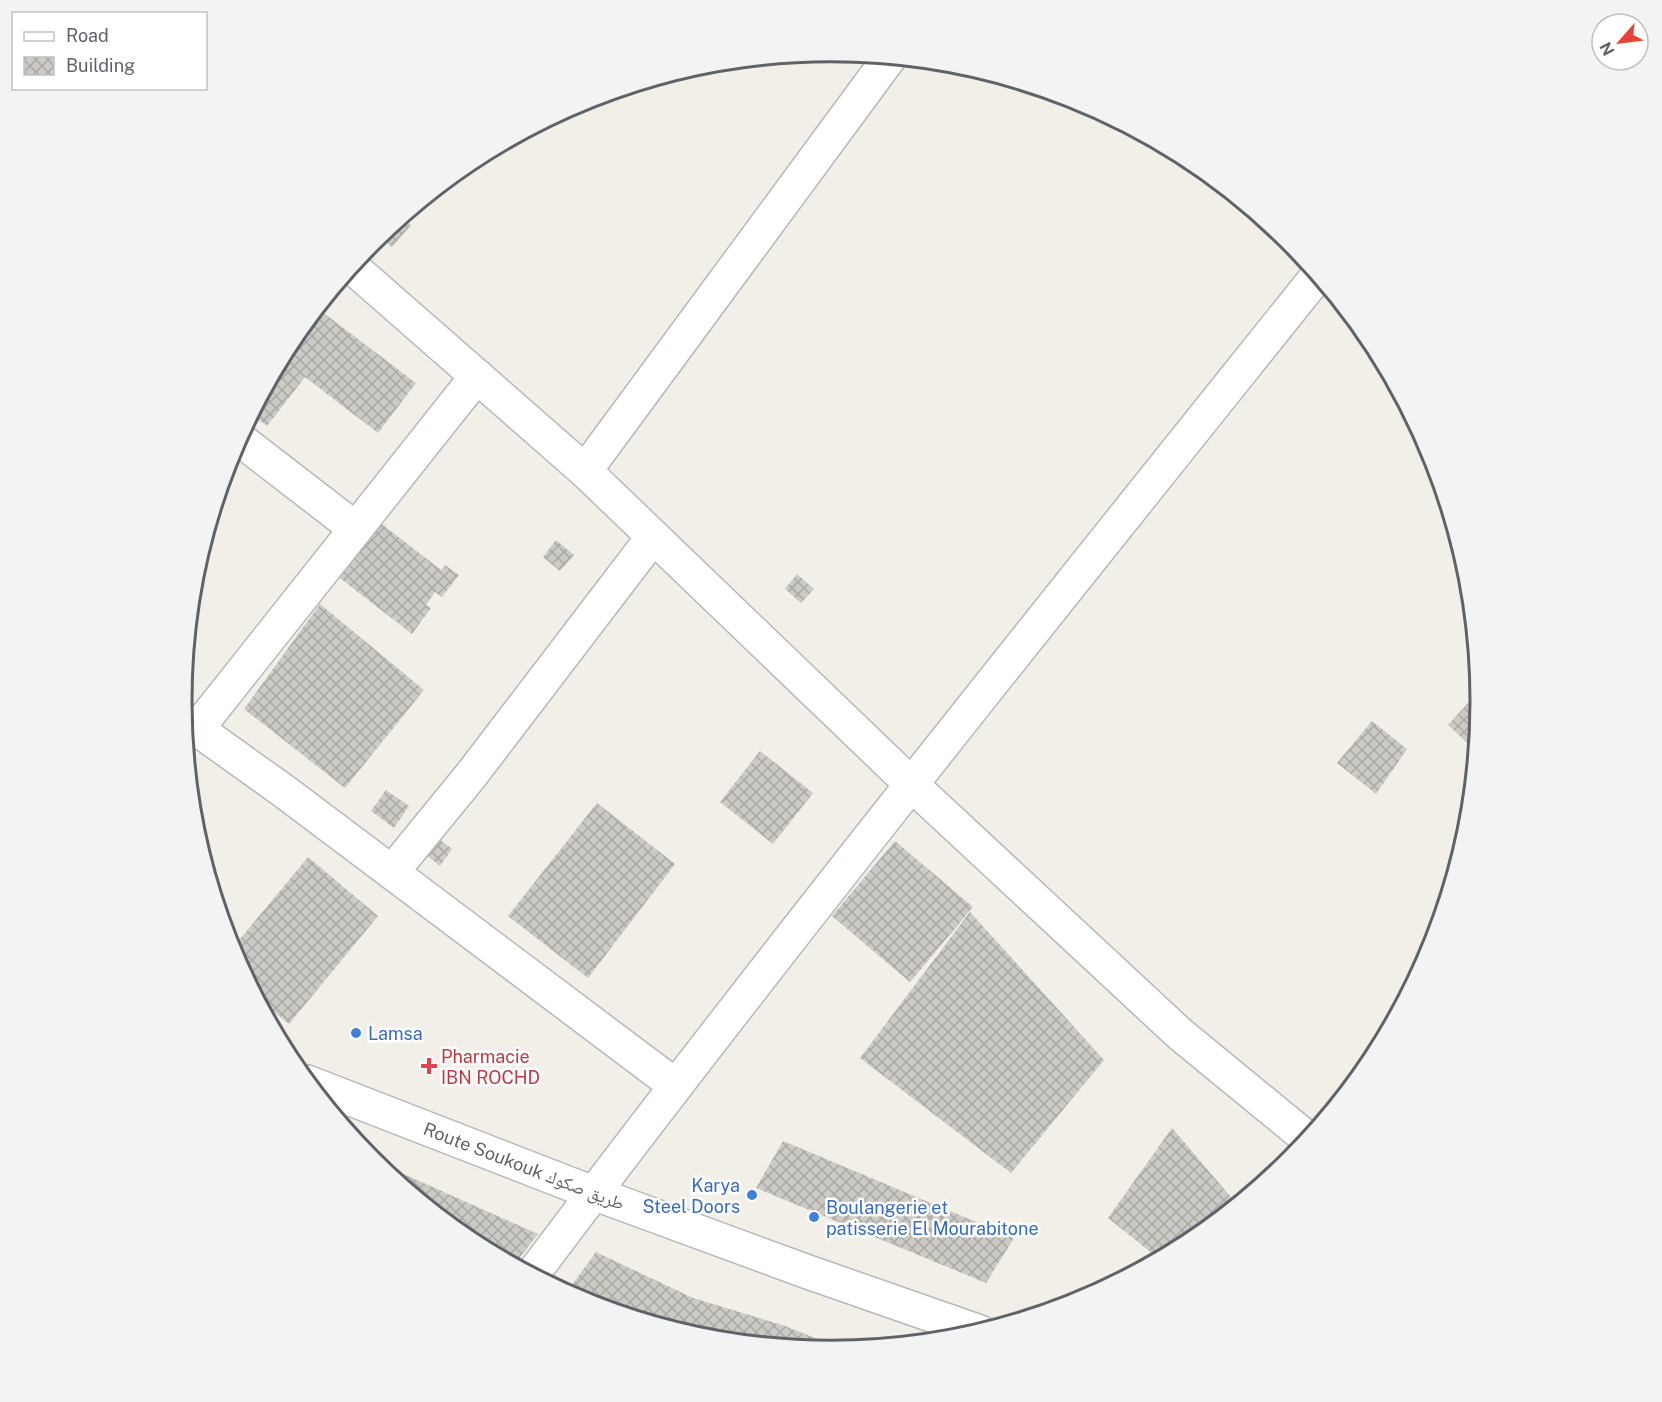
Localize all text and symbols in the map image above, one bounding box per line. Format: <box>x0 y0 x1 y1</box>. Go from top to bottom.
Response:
legend <box>12 12 207 90</box>
north arrow <box>1590 12 1650 72</box>
text: Road <box>66 25 109 46</box>
text: N <box>1596 39 1619 59</box>
text: Building <box>66 55 135 76</box>
place label: Lamsa <box>368 1023 423 1044</box>
marker: Lamsa <box>349 1026 363 1040</box>
place label: Pharmacie IBN ROCHD <box>441 1046 540 1088</box>
marker: Pharmacie IBN ROCHD <box>422 1059 436 1073</box>
street label: Route Soukouk طريق صكوك <box>420 1118 627 1215</box>
place label: Karya Steel Doors <box>642 1175 740 1217</box>
marker: Karya Steel Doors <box>745 1188 759 1202</box>
place label: Boulangerie et patisserie El Mourabitone <box>826 1197 1039 1239</box>
marker: Boulangerie et patisserie El Mourabitone <box>807 1210 821 1224</box>

